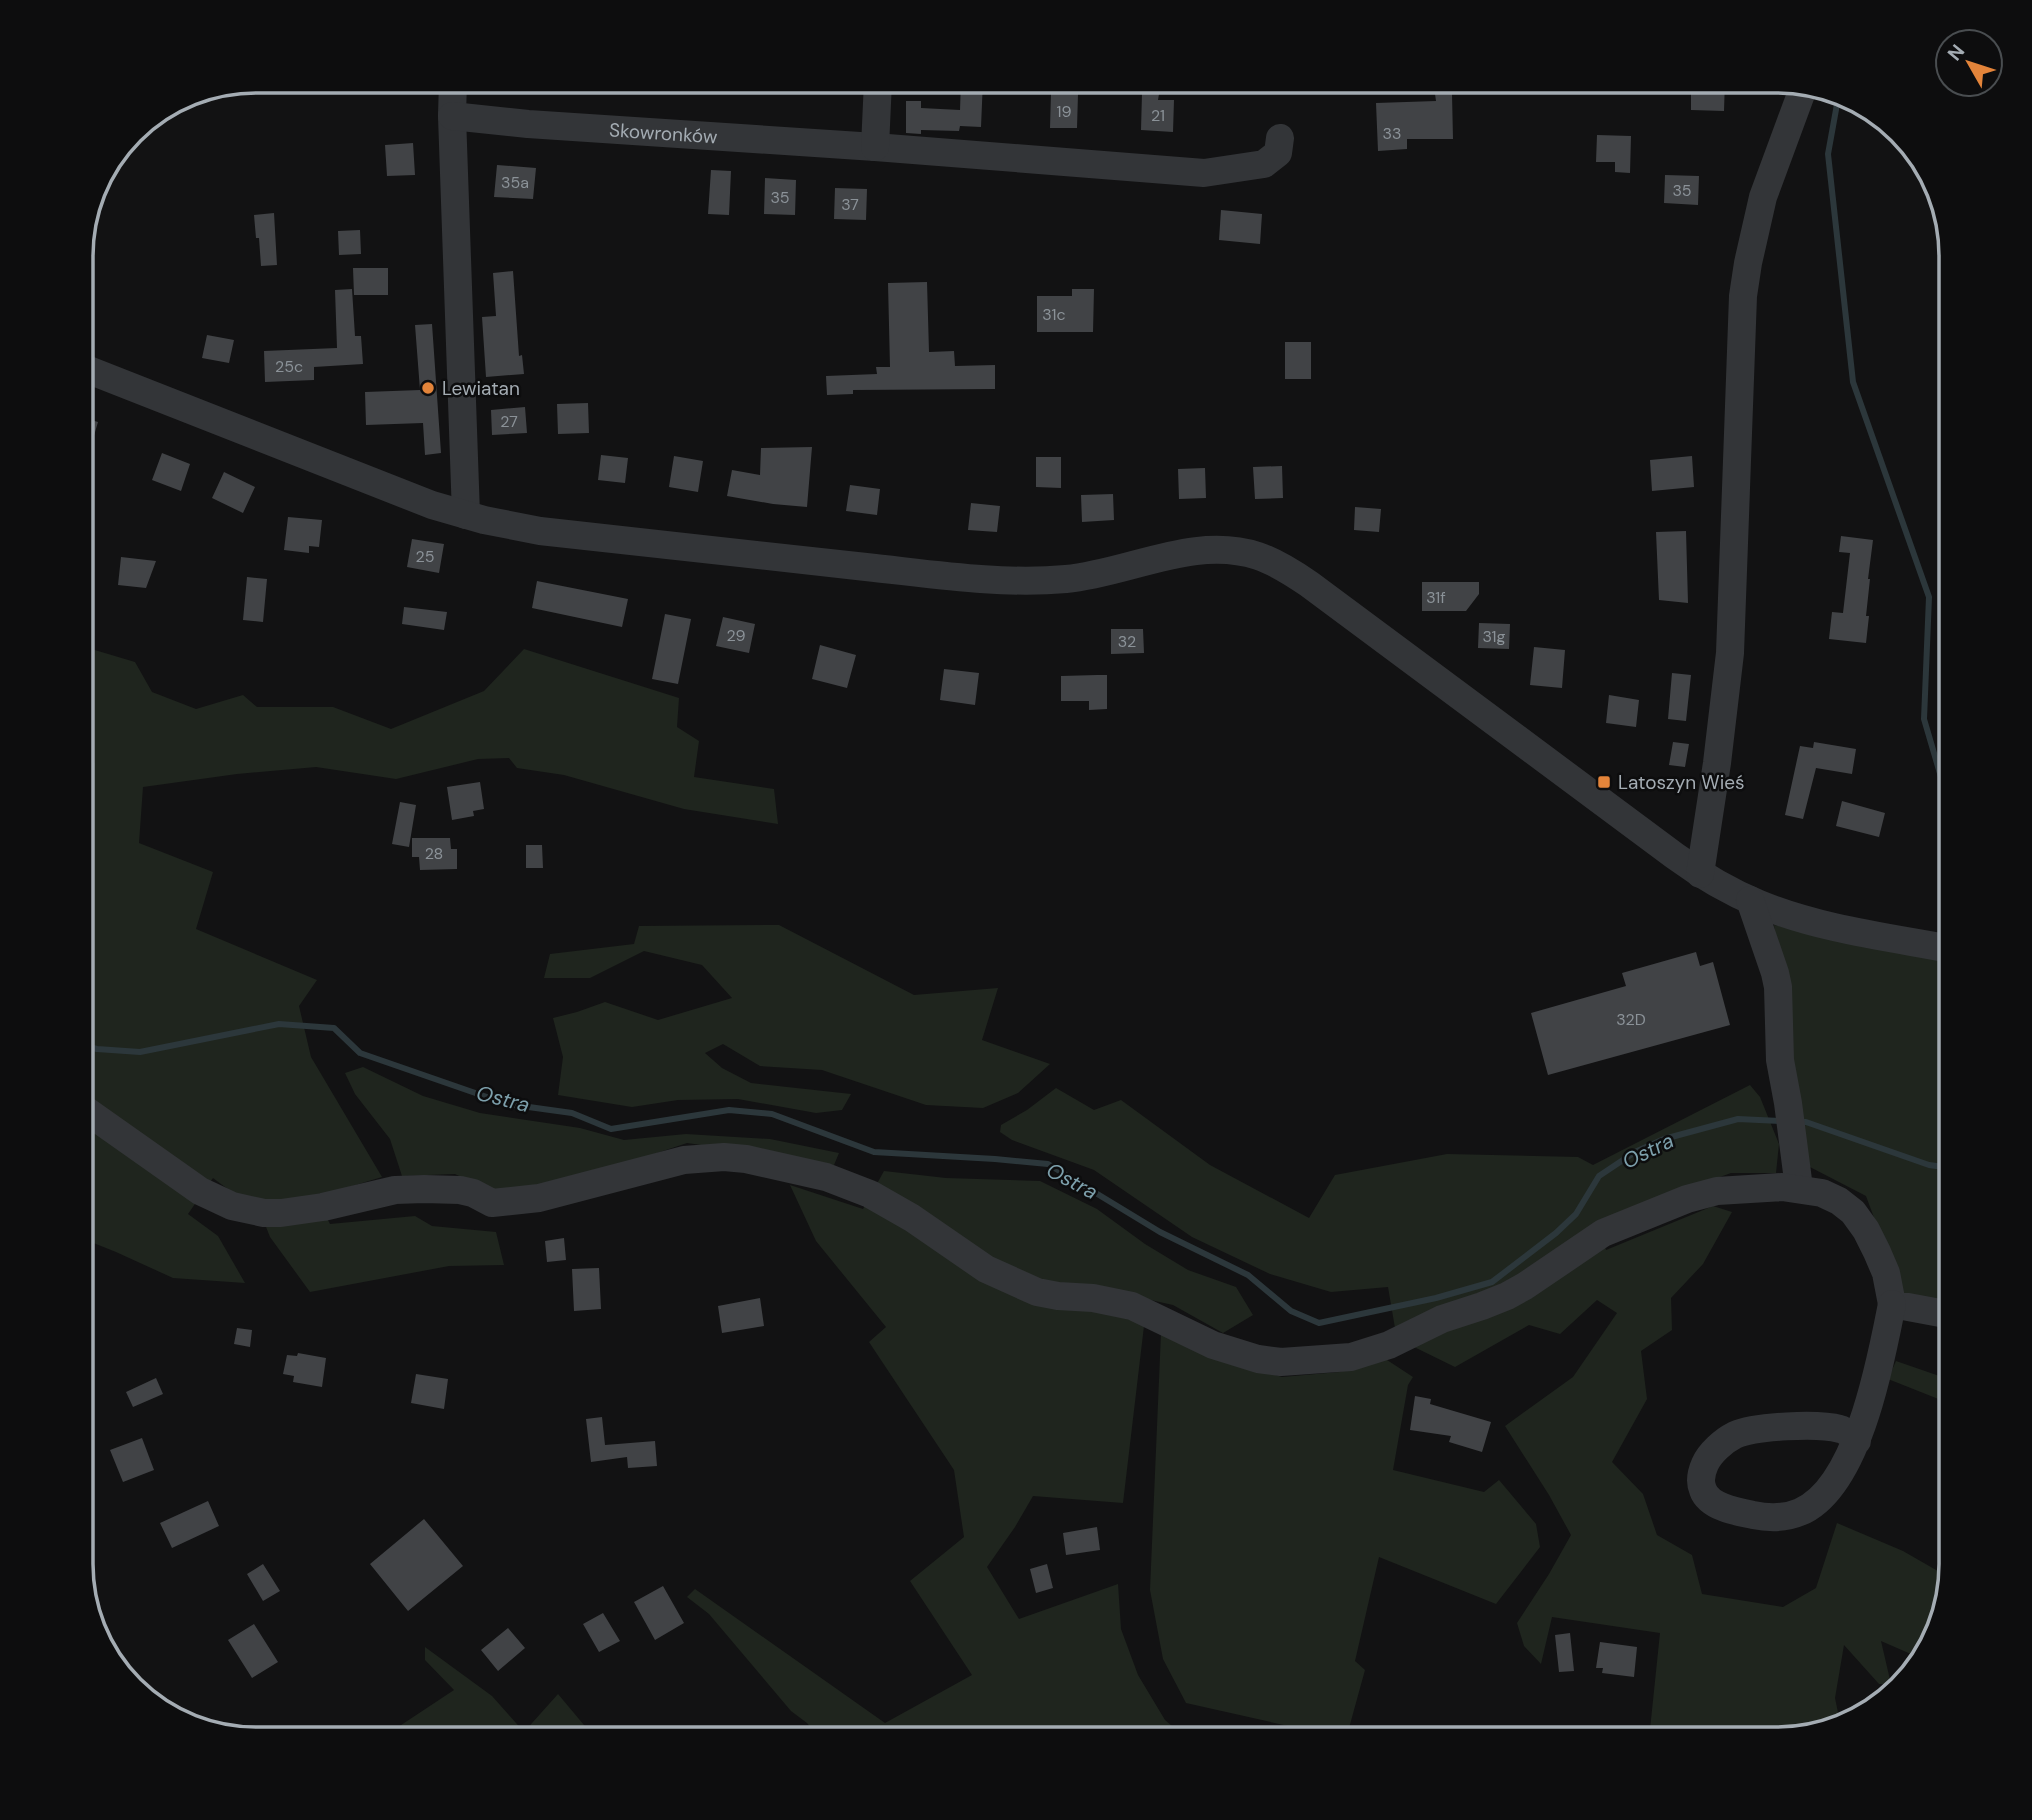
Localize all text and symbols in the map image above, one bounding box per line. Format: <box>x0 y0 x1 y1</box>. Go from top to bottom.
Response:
north arrow <box>1934 28 2004 98</box>
text: N <box>1942 39 1970 66</box>
house number: 19 <box>1056 101 1072 122</box>
house number: 21 <box>1151 105 1165 126</box>
street label: Skowronków <box>608 117 719 149</box>
house number: 33 <box>1383 123 1401 144</box>
house number: 35a <box>501 172 529 193</box>
house number: 35 <box>1672 180 1692 201</box>
house number: 35 <box>770 187 790 208</box>
house number: 37 <box>841 194 859 215</box>
house number: 31c <box>1042 304 1066 325</box>
house number: 25c <box>275 356 303 377</box>
place label: Lewiatan <box>442 376 520 401</box>
marker: Lewiatan <box>420 380 436 396</box>
house number: 27 <box>500 411 518 432</box>
house number: 25 <box>416 546 434 567</box>
house number: 31f <box>1426 587 1446 608</box>
house number: 29 <box>726 625 746 646</box>
house number: 31g <box>1482 626 1506 647</box>
house number: 32 <box>1118 631 1136 652</box>
place label: Latoszyn Wieś <box>1618 770 1745 795</box>
marker: Latoszyn Wieś <box>1596 774 1612 790</box>
house number: 28 <box>425 843 443 864</box>
house number: 32D <box>1616 1009 1646 1030</box>
water label: Ostra <box>473 1079 533 1119</box>
water label: Ostra <box>1618 1127 1678 1175</box>
water label: Ostra <box>1042 1156 1102 1206</box>

